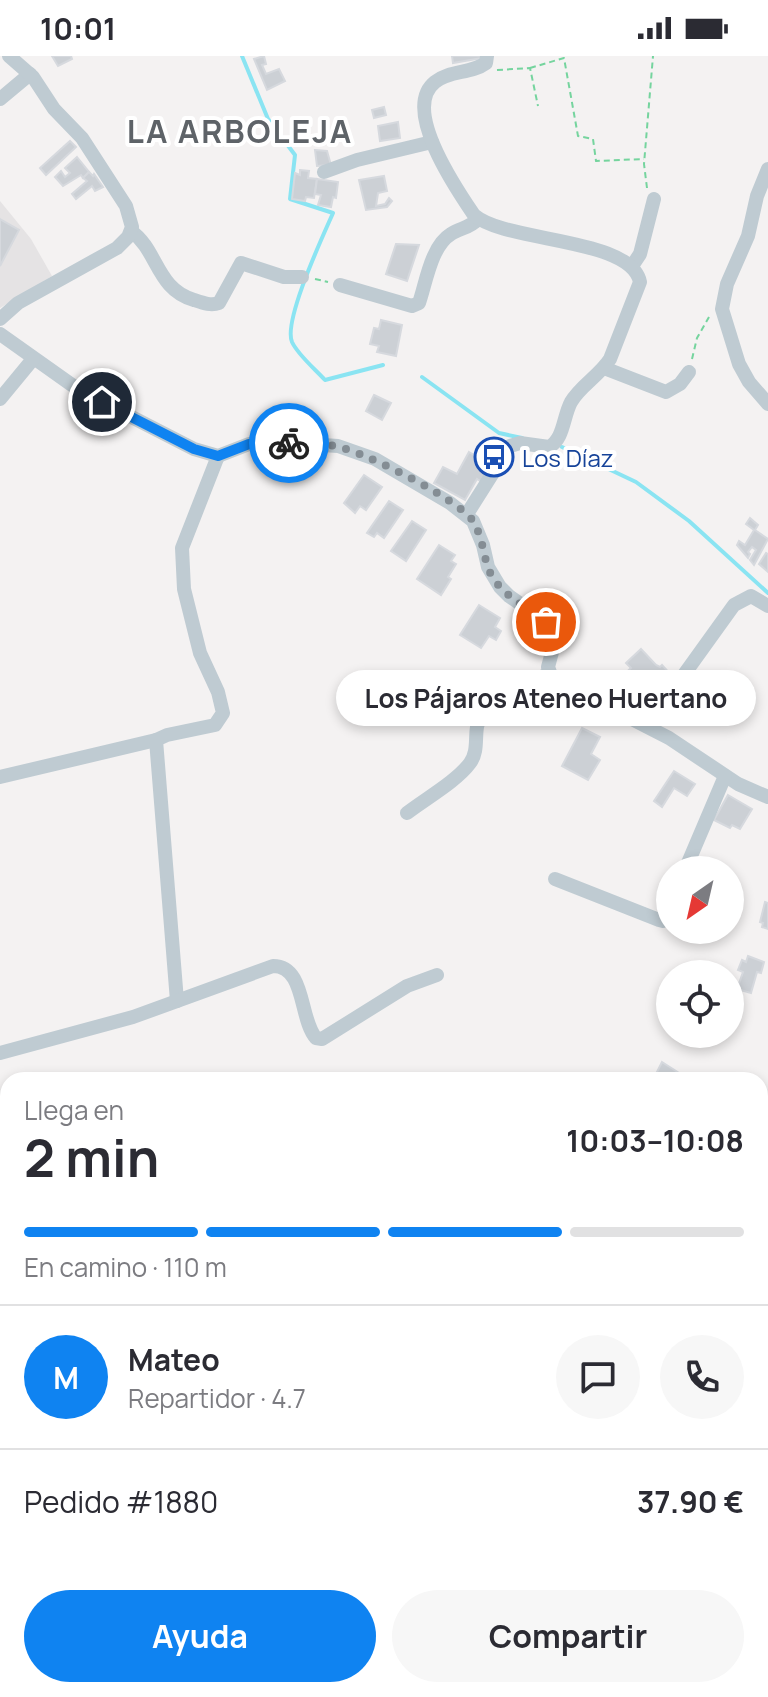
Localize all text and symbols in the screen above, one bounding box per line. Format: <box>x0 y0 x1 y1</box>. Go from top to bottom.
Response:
text: 10:01 <box>40 8 116 49</box>
district label: LA ARBOLEJA <box>127 109 353 153</box>
pin <box>68 368 136 436</box>
icon: home <box>80 380 124 424</box>
courier <box>249 403 329 483</box>
icon: bike <box>267 421 311 465</box>
bus stop icon: Los Díaz <box>473 436 515 478</box>
place label: Los Díaz <box>522 441 614 474</box>
pin <box>512 588 580 656</box>
icon: bag <box>524 600 568 644</box>
callout: Los Pájaros Ateneo Huertano <box>336 670 756 726</box>
text: Los Pájaros Ateneo Huertano <box>365 680 727 716</box>
north arrow <box>656 856 744 944</box>
map controls <box>656 856 744 1048</box>
button: locate <box>656 960 744 1048</box>
text: Llega en <box>24 1092 124 1128</box>
text: 10:03–10:08 <box>566 1120 744 1161</box>
text: 2 min <box>24 1122 159 1193</box>
text: En camino · 110 m <box>24 1249 227 1285</box>
button: chat <box>556 1335 640 1419</box>
button: phone <box>660 1335 744 1419</box>
text: Mateo <box>128 1339 220 1380</box>
text: M <box>53 1357 79 1398</box>
text: Repartidor · 4.7 <box>128 1380 306 1416</box>
text: Pedido #1880 <box>24 1481 218 1522</box>
text: 37.90 € <box>637 1481 744 1522</box>
button: Ayuda <box>24 1590 376 1682</box>
button: Compartir <box>392 1590 744 1682</box>

